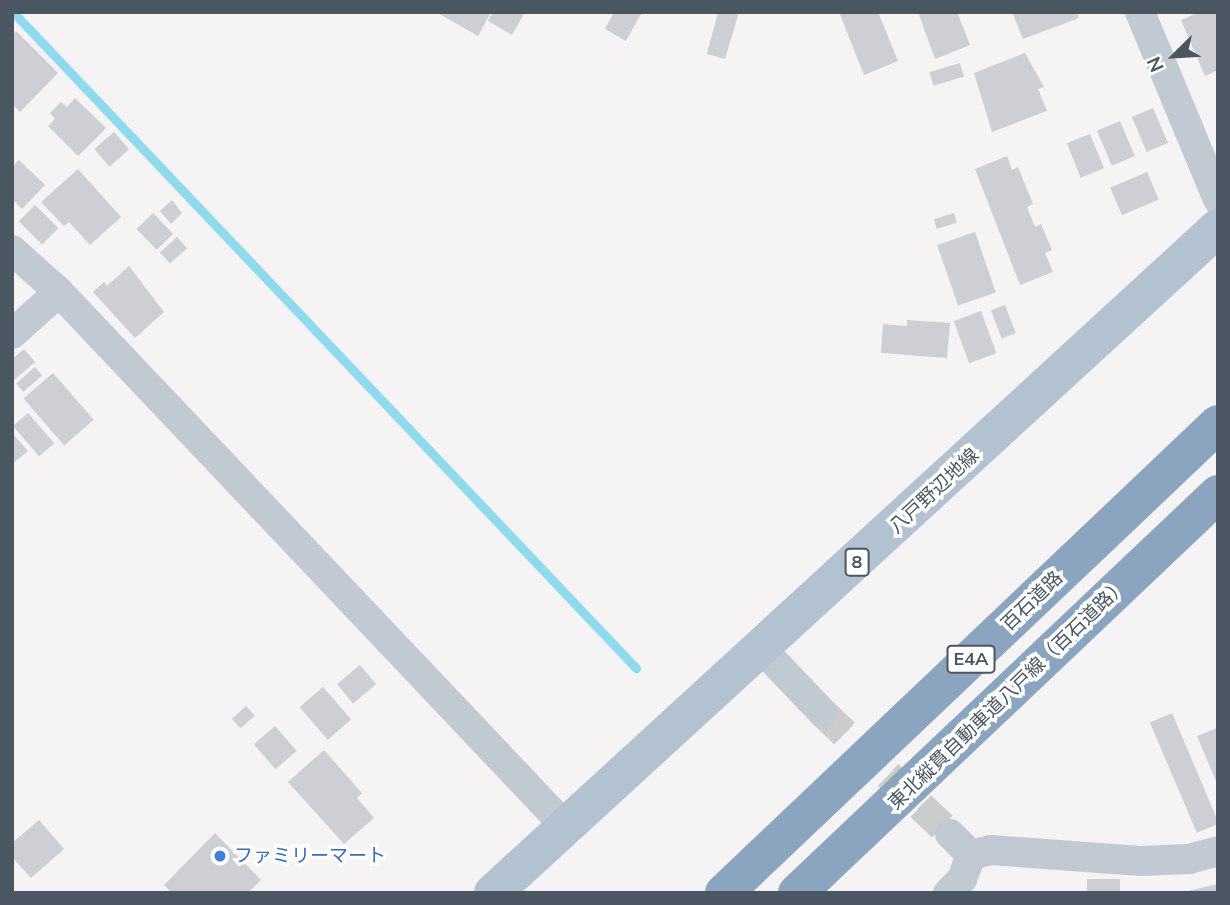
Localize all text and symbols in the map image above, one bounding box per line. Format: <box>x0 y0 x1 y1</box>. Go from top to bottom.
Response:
north arrow <box>1139 21 1209 91</box>
text: N <box>1141 53 1169 76</box>
street label: 八戸野辺地線 <box>885 444 983 538</box>
road number: 8 <box>843 548 871 576</box>
street label: 百石道路 <box>997 566 1067 636</box>
street label: 東北縦貫自動車道八戸線（百石道路） <box>884 574 1132 814</box>
road number: E4A <box>945 644 997 674</box>
place label: ファミリーマート <box>234 845 386 867</box>
marker: ファミリーマート <box>212 848 228 864</box>

